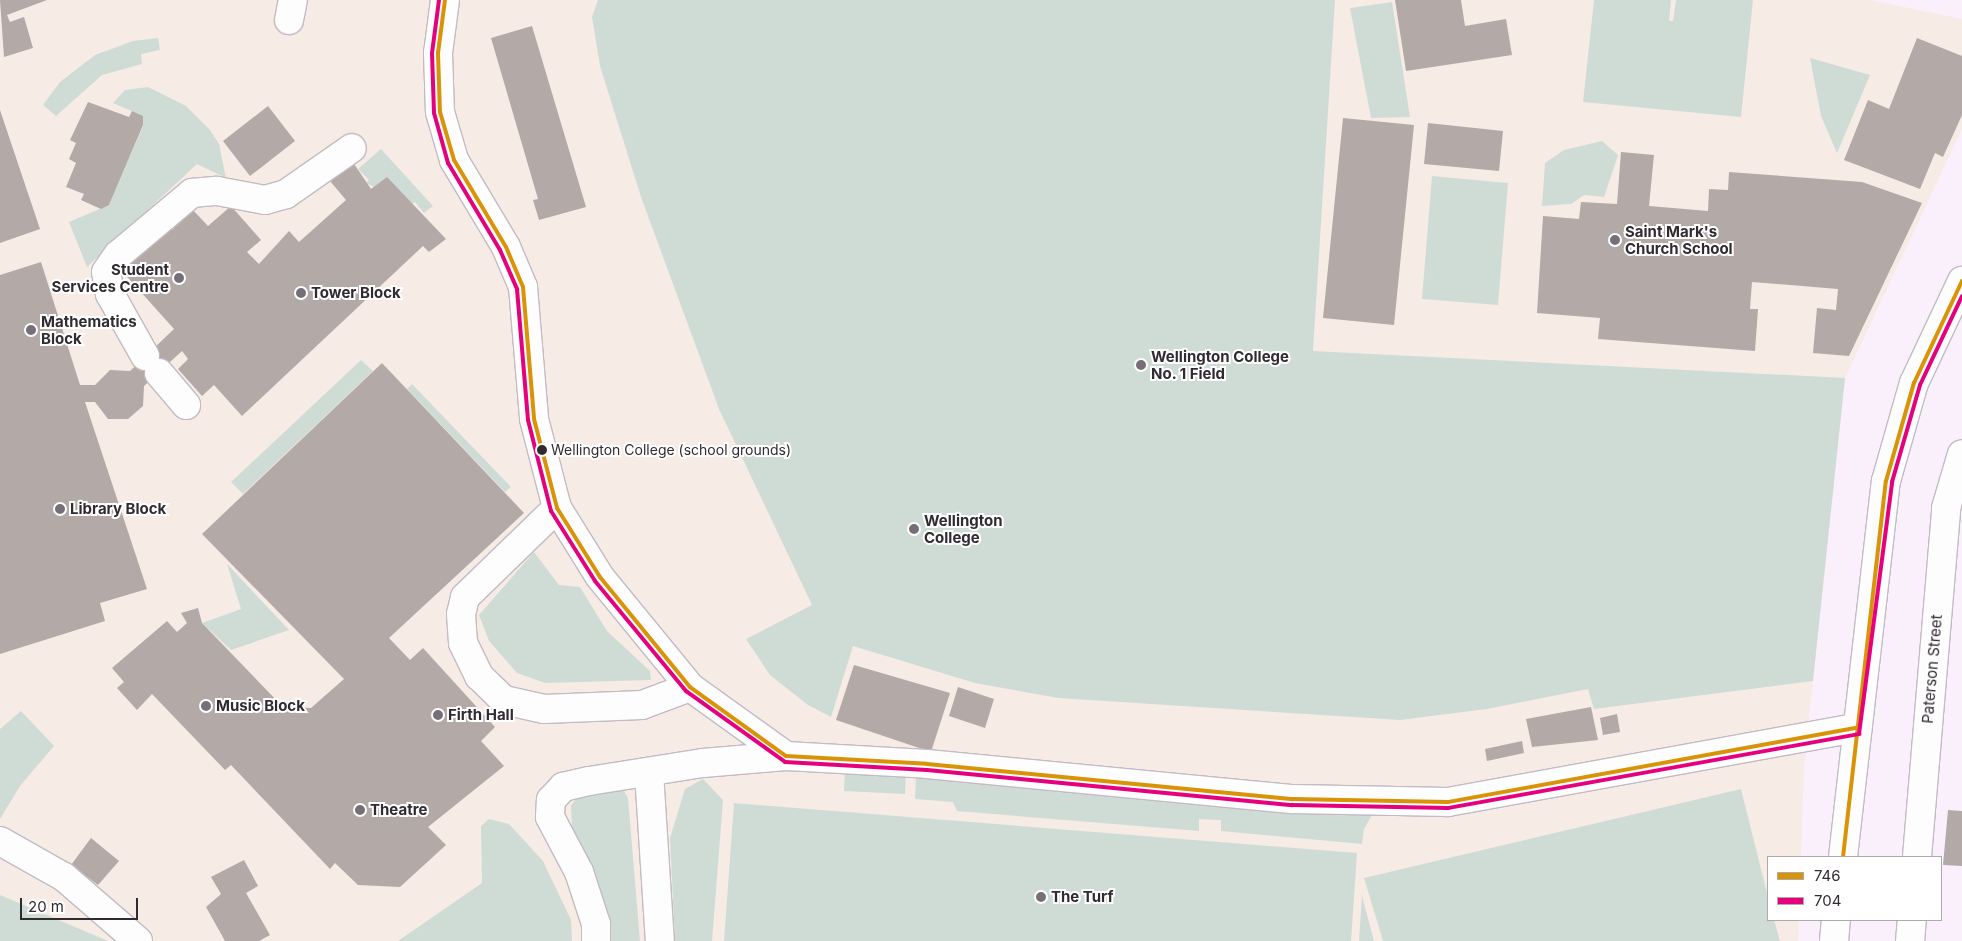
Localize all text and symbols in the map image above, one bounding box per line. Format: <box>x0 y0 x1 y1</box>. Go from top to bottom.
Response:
place label: Saint Mark's Church School <box>1625 222 1733 257</box>
marker: Saint Mark's Church School <box>1609 234 1621 246</box>
place label: Student Services Centre <box>52 260 169 295</box>
marker: Student Services Centre <box>173 272 185 284</box>
place label: Tower Block <box>311 284 401 302</box>
marker: Tower Block <box>295 287 307 299</box>
place label: Mathematics Block <box>41 312 137 347</box>
marker: Mathematics Block <box>25 324 37 336</box>
place label: Wellington College No. 1 Field <box>1151 347 1289 382</box>
marker: Wellington College No. 1 Field <box>1135 359 1147 371</box>
place label: Wellington College (school grounds) <box>551 442 791 458</box>
marker: Wellington College (school grounds) <box>537 445 547 455</box>
place label: Library Block <box>70 500 166 518</box>
marker: Library Block <box>54 503 66 515</box>
place label: Wellington College <box>924 511 1003 546</box>
marker: Wellington College <box>908 523 920 535</box>
street label: Paterson Street <box>1918 614 1946 724</box>
place label: Music Block <box>216 697 305 715</box>
marker: Music Block <box>200 700 212 712</box>
place label: Firth Hall <box>448 706 514 724</box>
marker: Firth Hall <box>432 709 444 721</box>
place label: Theatre <box>370 801 427 819</box>
marker: Theatre <box>354 804 366 816</box>
legend <box>1767 856 1942 921</box>
text: 746 <box>1814 866 1841 885</box>
scale bar <box>22 888 140 920</box>
place label: The Turf <box>1051 888 1113 906</box>
marker: The Turf <box>1035 891 1047 903</box>
text: 704 <box>1814 891 1841 910</box>
text: 20 m <box>28 897 64 916</box>

